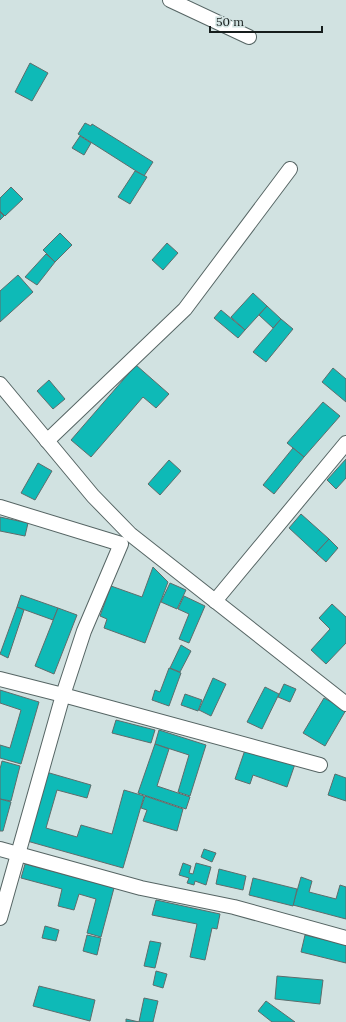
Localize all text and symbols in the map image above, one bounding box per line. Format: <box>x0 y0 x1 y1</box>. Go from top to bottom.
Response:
scale bar <box>210 8 322 34</box>
text: 50 m <box>216 14 244 29</box>

